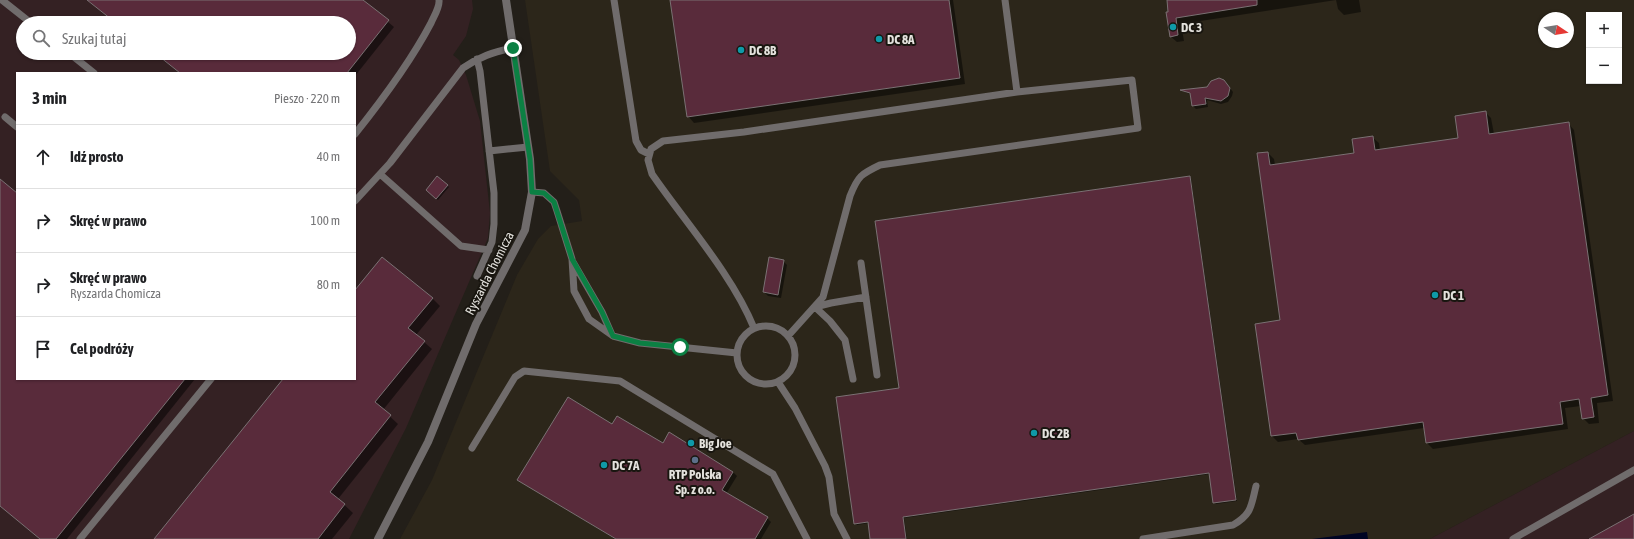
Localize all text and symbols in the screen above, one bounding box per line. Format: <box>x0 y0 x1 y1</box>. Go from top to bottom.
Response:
north arrow <box>1538 12 1574 48</box>
map controls <box>1586 12 1622 84</box>
button: + <box>1586 12 1622 48</box>
search box <box>16 16 356 60</box>
place label: DC 3 <box>1181 20 1202 35</box>
marker: DC 3 <box>1168 22 1178 32</box>
icon: search <box>30 27 52 49</box>
text: Szukaj tutaj <box>62 30 126 47</box>
place label: DC 8A <box>887 32 915 47</box>
marker: DC 8A <box>874 34 884 44</box>
route end <box>504 39 522 57</box>
place label: DC 8B <box>749 43 777 58</box>
marker: DC 8B <box>736 45 746 55</box>
button: − <box>1586 48 1622 84</box>
text: 3 min <box>32 88 67 108</box>
text: Pieszo · 220 m <box>274 91 340 106</box>
icon: ahead <box>32 146 54 168</box>
text: Idź prosto <box>70 148 124 165</box>
text: 40 m <box>317 149 340 164</box>
icon: right <box>32 210 54 232</box>
text: Skręć w prawo <box>70 212 147 229</box>
text: 100 m <box>311 213 340 228</box>
street label: Ryszarda Chomicza <box>462 229 517 317</box>
text: Skręć w prawo <box>70 269 147 286</box>
icon: right <box>32 274 54 296</box>
text: 80 m <box>317 277 340 292</box>
text: Ryszarda Chomicza <box>70 286 161 301</box>
place label: DC 1 <box>1443 288 1464 303</box>
marker: DC 1 <box>1430 290 1440 300</box>
icon: arrive <box>32 338 54 360</box>
route start <box>671 338 689 356</box>
text: Cel podróży <box>70 340 134 357</box>
place label: DC 2B <box>1042 426 1070 441</box>
marker: DC 2B <box>1029 428 1039 438</box>
place label: Big Joe <box>699 436 732 451</box>
marker: Big Joe <box>686 438 696 448</box>
marker: RTP Polska Sp. z o.o. <box>690 455 700 465</box>
place label: DC 7A <box>612 458 640 473</box>
marker: DC 7A <box>599 460 609 470</box>
place label: RTP Polska Sp. z o.o. <box>669 467 721 497</box>

